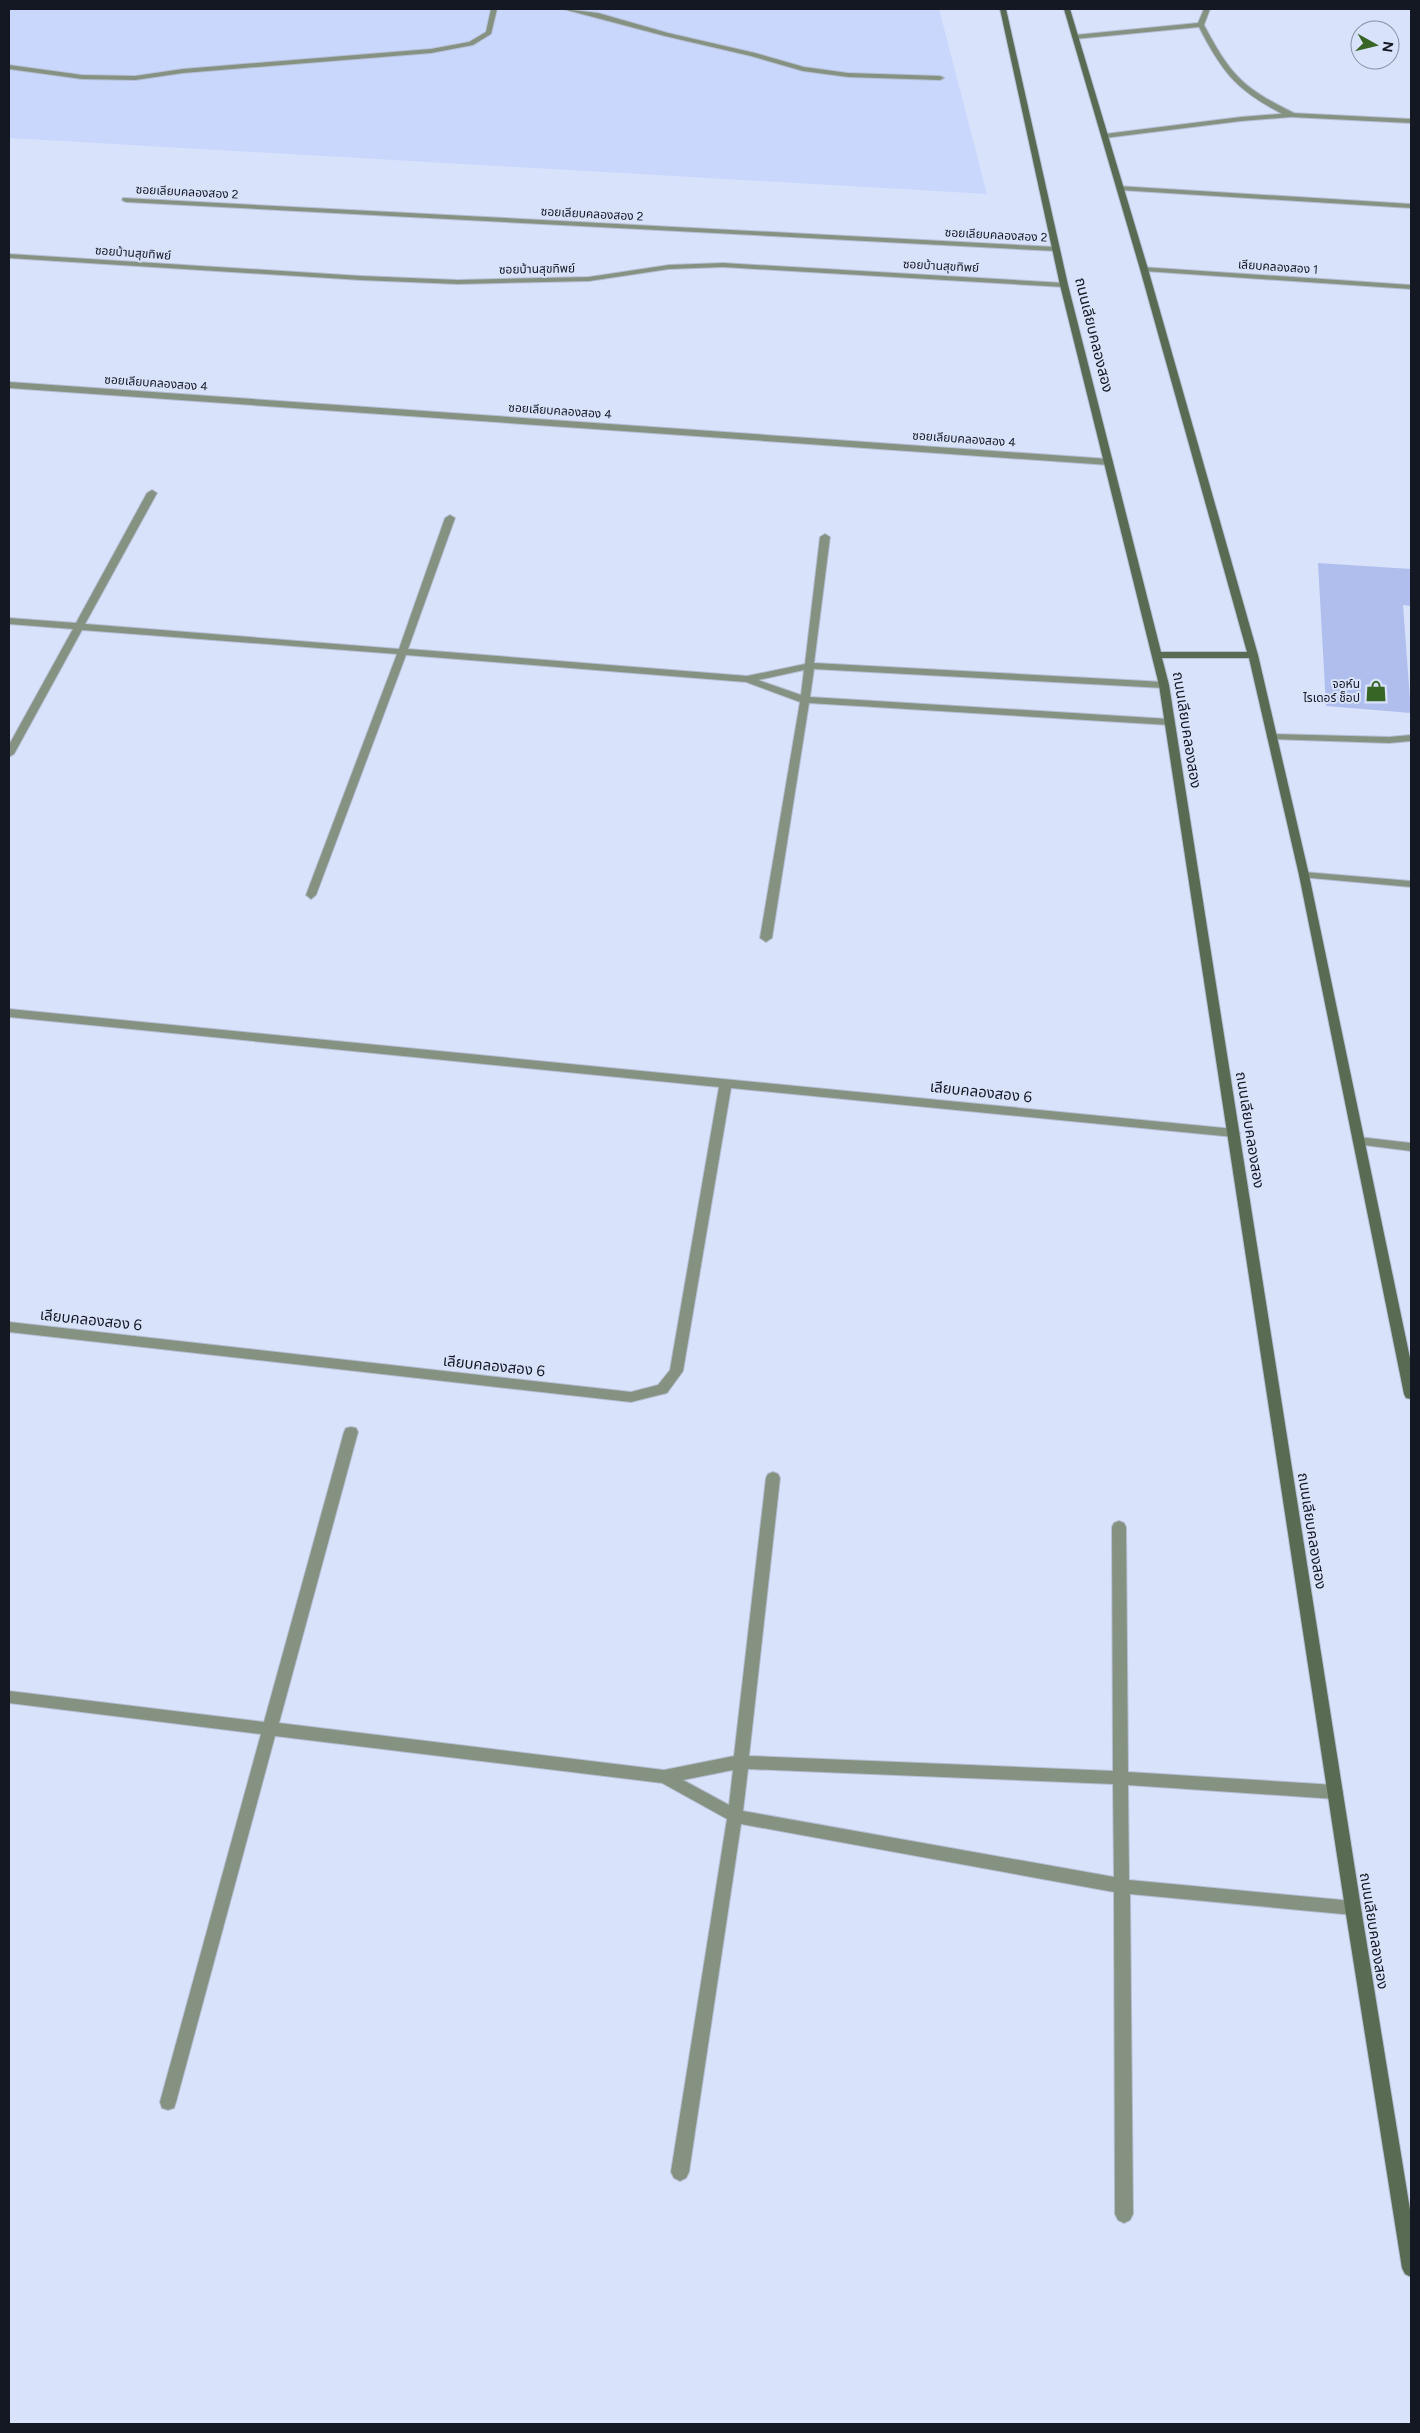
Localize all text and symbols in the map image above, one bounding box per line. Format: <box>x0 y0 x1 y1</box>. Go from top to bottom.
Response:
north arrow <box>1350 20 1400 70</box>
text: N <box>1378 40 1397 53</box>
street label: ซอยเลียบคลองสอง 2 <box>135 182 239 202</box>
street label: ซอยเลียบคลองสอง 2 <box>540 204 644 224</box>
street label: ซอยเลียบคลองสอง 2 <box>944 225 1048 245</box>
street label: ซอยบ้านสุขทิพย์ <box>94 243 172 263</box>
street label: ซอยบ้านสุขทิพย์ <box>902 257 980 275</box>
street label: เลียบคลองสอง 1 <box>1237 257 1319 277</box>
street label: ซอยบ้านสุขทิพย์ <box>499 261 575 277</box>
street label: ถนนเลียบคลองสอง <box>1071 276 1117 394</box>
street label: ซอยเลียบคลองสอง 4 <box>104 372 209 394</box>
street label: ซอยเลียบคลองสอง 4 <box>508 400 613 422</box>
street label: ซอยเลียบคลองสอง 4 <box>912 428 1017 450</box>
street label: ถนนเลียบคลองสอง <box>1169 670 1205 790</box>
place label: จอห์น ไรเดอร์ ช็อป <box>1302 677 1360 705</box>
shop icon: จอห์น ไรเดอร์ ช็อป <box>1363 678 1389 704</box>
street label: ถนนเลียบคลองสอง <box>1232 1070 1268 1190</box>
street label: เลียบคลองสอง 6 <box>929 1078 1034 1106</box>
street label: เลียบคลองสอง 6 <box>39 1306 144 1334</box>
street label: เลียบคลองสอง 6 <box>442 1352 547 1380</box>
street label: ถนนเลียบคลองสอง <box>1294 1471 1330 1591</box>
street label: ถนนเลียบคลองสอง <box>1356 1871 1392 1991</box>

